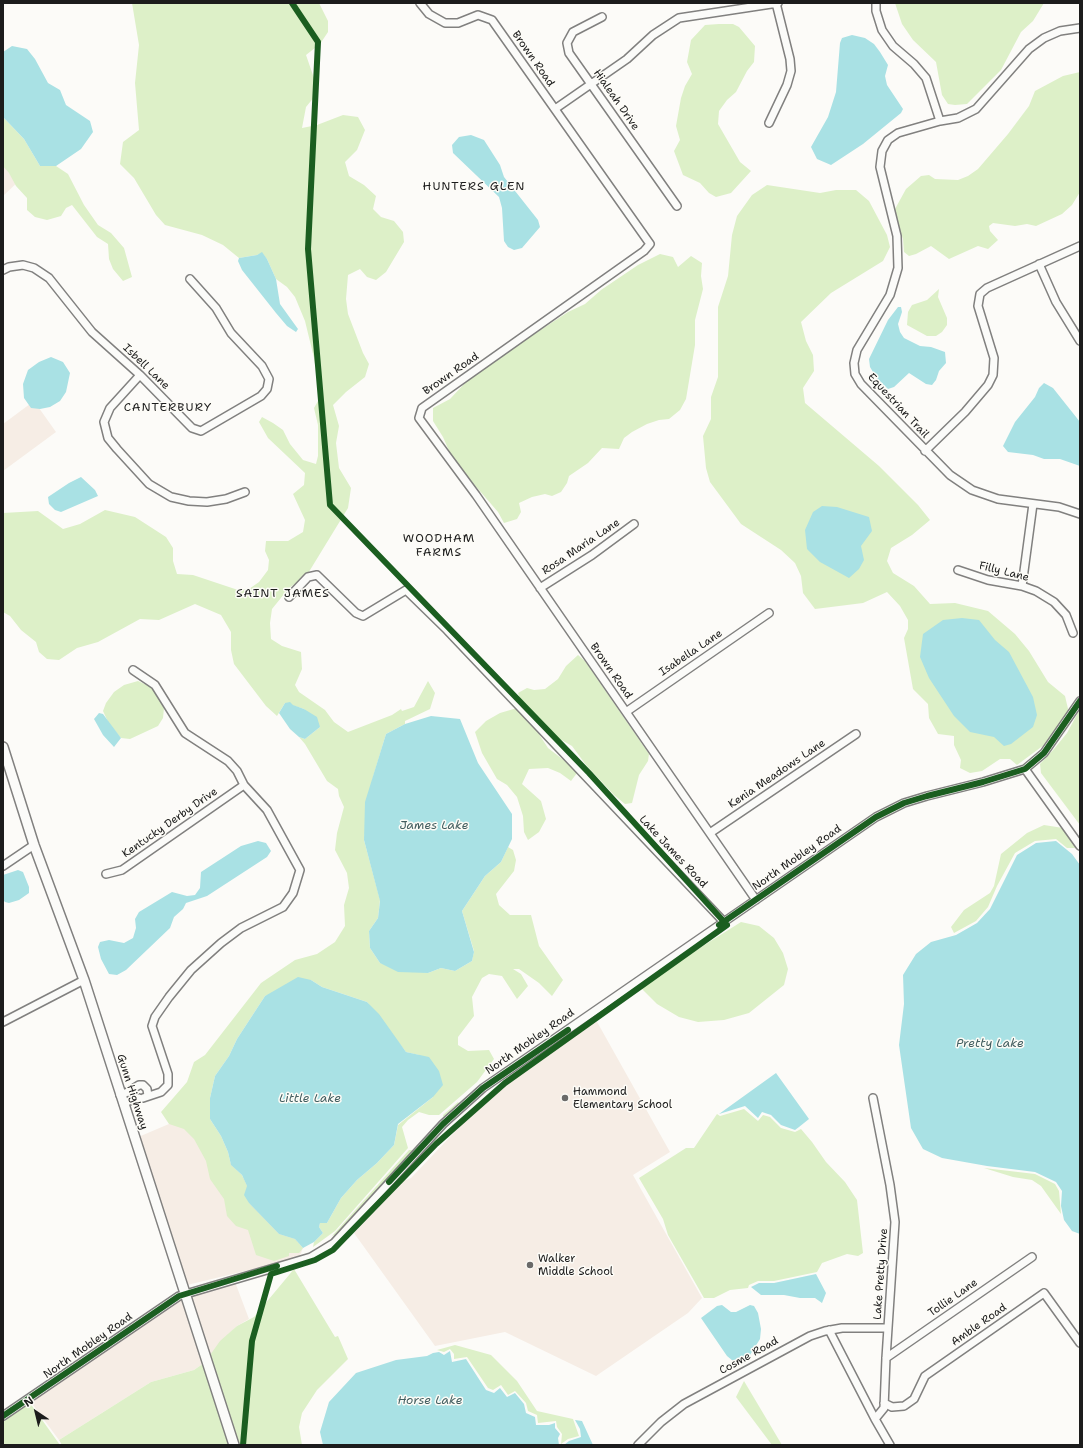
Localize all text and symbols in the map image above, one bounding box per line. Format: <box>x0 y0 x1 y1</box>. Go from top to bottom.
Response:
street label: Brown Road <box>509 29 557 89</box>
street label: Hialeah Drive <box>590 67 642 133</box>
district label: HUNTERS GLEN <box>423 180 525 194</box>
street label: Isbell Lane <box>120 342 172 392</box>
street label: Brown Road <box>421 350 481 398</box>
street label: Equestrian Trail <box>865 371 931 441</box>
district label: CANTERBURY <box>124 401 212 415</box>
street label: Rosa Maria Lane <box>540 516 622 578</box>
district label: WOODHAM FARMS <box>403 532 475 560</box>
street label: Filly Lane <box>978 559 1030 585</box>
district label: SAINT JAMES <box>236 587 330 601</box>
street label: Isabella Lane <box>657 627 725 679</box>
street label: Brown Road <box>587 641 635 701</box>
street label: Kenia Meadows Lane <box>726 737 828 811</box>
street label: Kentucky Derby Drive <box>120 785 220 861</box>
street label: Lake James Road <box>636 813 710 891</box>
water label: James Lake <box>399 819 469 833</box>
street label: North Mobley Road <box>750 822 844 894</box>
street label: North Mobley Road <box>483 1006 577 1078</box>
water label: Pretty Lake <box>956 1037 1024 1051</box>
street label: Gunn Highway <box>114 1053 150 1131</box>
place label: Hammond Elementary School <box>573 1085 672 1111</box>
water label: Little Lake <box>279 1092 341 1106</box>
marker: Hammond Elementary School <box>560 1093 570 1103</box>
street label: Lake Pretty Drive <box>871 1228 891 1320</box>
place label: Walker Middle School <box>538 1252 613 1278</box>
marker: Walker Middle School <box>525 1260 535 1270</box>
street label: Tollie Lane <box>926 1276 980 1320</box>
street label: Amble Road <box>949 1301 1009 1349</box>
street label: North Mobley Road <box>41 1310 135 1382</box>
street label: Cosme Road <box>717 1334 781 1378</box>
north arrow <box>16 1392 56 1432</box>
text: N <box>21 1393 37 1410</box>
water label: Horse Lake <box>397 1394 463 1408</box>

